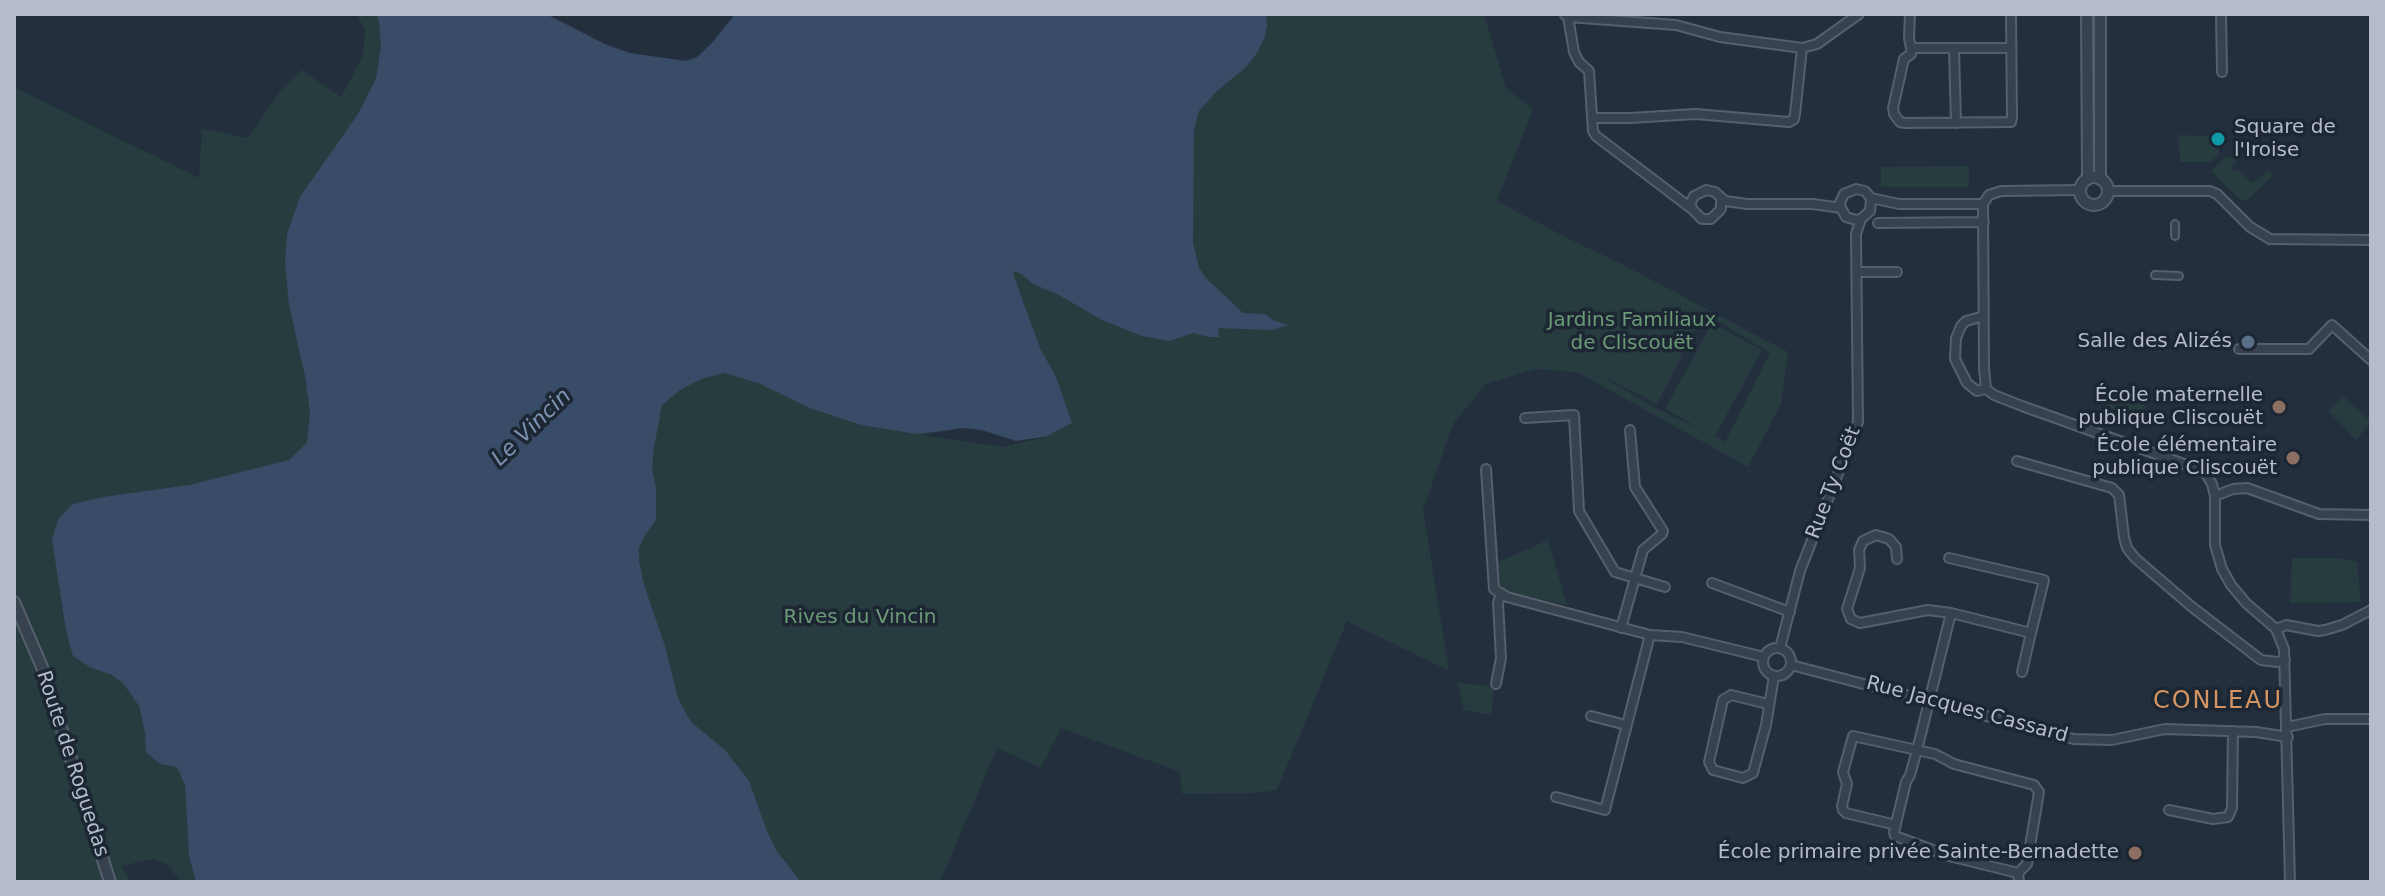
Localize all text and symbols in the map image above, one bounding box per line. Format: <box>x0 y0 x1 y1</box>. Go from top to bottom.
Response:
place label: Square de l'Iroise <box>2234 116 2336 163</box>
marker: Square de l'Iroise <box>2209 130 2227 148</box>
park label: Jardins Familiaux de Cliscouët <box>1548 309 1716 356</box>
place label: Salle des Alizés <box>2077 330 2232 354</box>
marker: Salle des Alizés <box>2239 333 2257 351</box>
water label: Le Vincin <box>487 384 577 472</box>
place label: École maternelle publique Cliscouët <box>2078 384 2263 431</box>
marker: École maternelle publique Cliscouët <box>2270 398 2288 416</box>
street label: Rue Ty Coët <box>1802 424 1866 542</box>
place label: École élémentaire publique Cliscouët <box>2092 434 2277 481</box>
marker: École élémentaire publique Cliscouët <box>2284 449 2302 467</box>
park label: Rives du Vincin <box>784 606 936 630</box>
street label: Route de Roguedas <box>31 668 113 860</box>
street label: Rue Jacques Cassard <box>1864 672 2070 748</box>
district label: CONLEAU <box>2153 688 2283 716</box>
place label: École primaire privée Sainte-Bernadette <box>1718 841 2119 865</box>
marker: École primaire privée Sainte-Bernadette <box>2126 844 2144 862</box>

